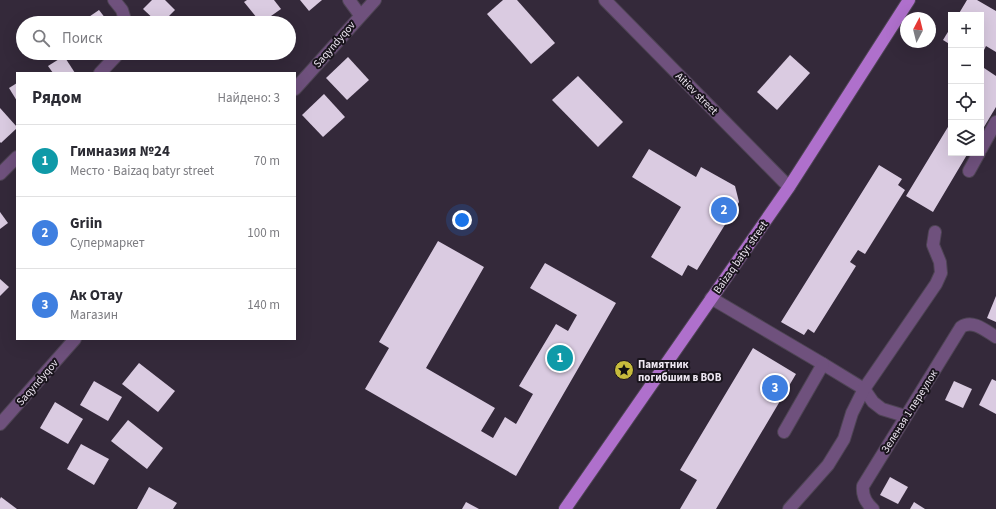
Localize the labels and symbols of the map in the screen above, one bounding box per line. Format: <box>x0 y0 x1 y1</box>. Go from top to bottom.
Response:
north arrow <box>900 12 936 48</box>
street label: Saqyndyqov <box>310 18 359 71</box>
street label: Aitiev street <box>672 69 721 118</box>
pin: 2 <box>711 195 737 225</box>
your location <box>452 210 472 230</box>
street label: Baizaq batyr street <box>710 218 771 297</box>
pin: 1 <box>547 343 573 373</box>
street label: Saqyndyqov <box>13 356 62 409</box>
place label: Памятник погибшим в ВОВ <box>638 357 722 385</box>
place icon: Памятник погибшим в ВОВ <box>613 359 635 381</box>
street label: Зеленая 1 переулок <box>878 366 941 456</box>
pin: 3 <box>762 373 788 403</box>

